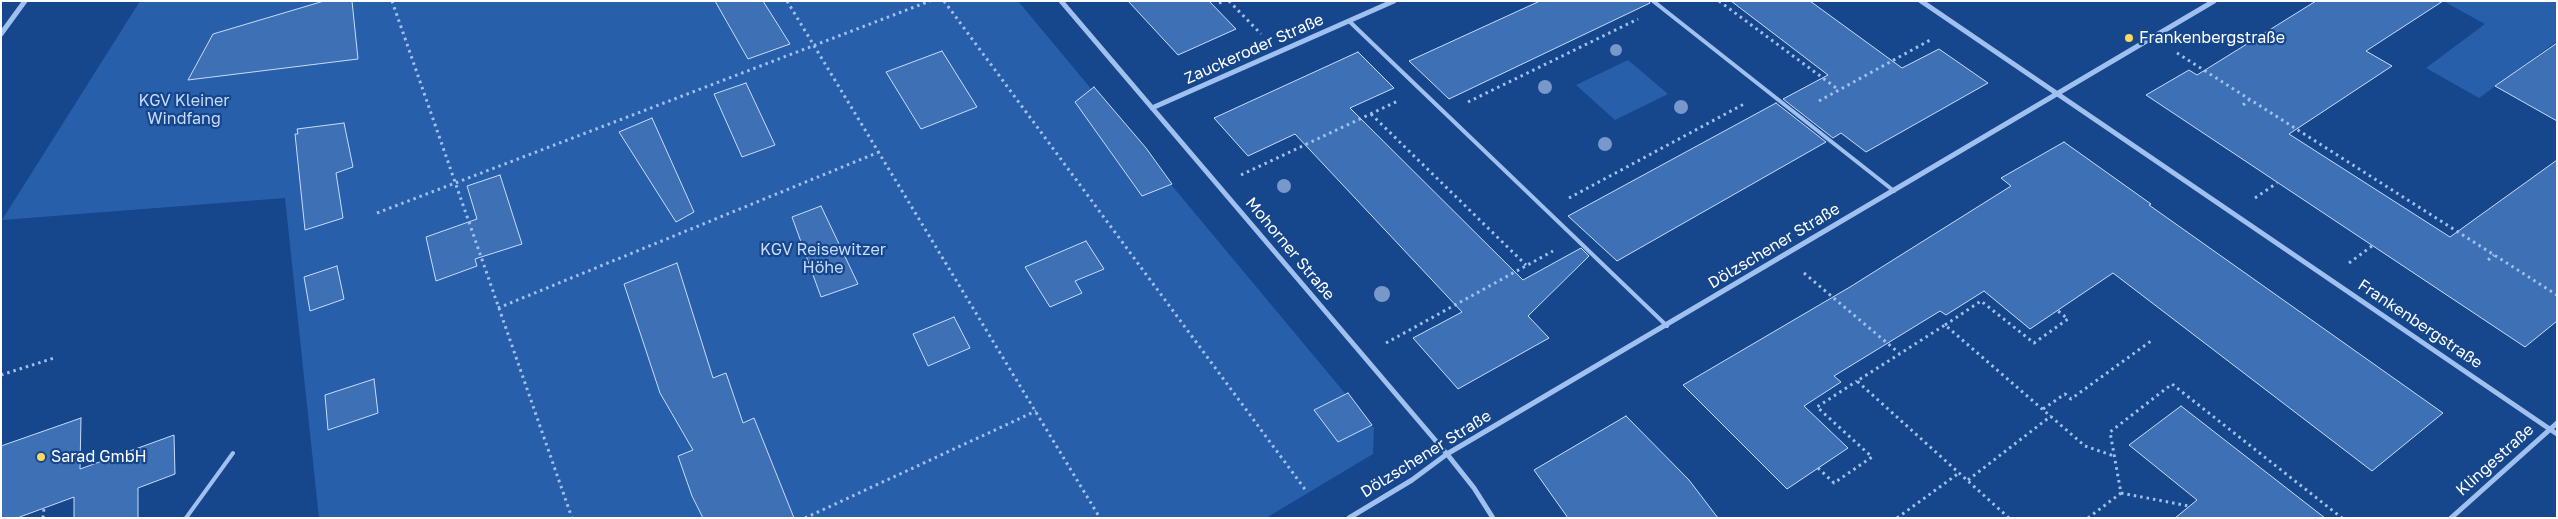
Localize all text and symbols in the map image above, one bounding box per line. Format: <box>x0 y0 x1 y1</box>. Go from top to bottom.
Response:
street label: Zauckeroder Straße <box>1182 10 1326 88</box>
place label: Frankenbergstraße <box>2139 28 2285 48</box>
marker: Frankenbergstraße <box>2123 32 2135 44</box>
park label: KGV Kleiner Windfang <box>138 91 230 129</box>
street label: Mohorner Straße <box>1241 194 1339 304</box>
street label: Dölzschener Straße <box>1705 199 1843 293</box>
park label: KGV Reisewitzer Höhe <box>760 240 886 278</box>
street label: Frankenbergstraße <box>2354 275 2486 373</box>
street label: Dölzschener Straße <box>1357 406 1495 502</box>
street label: Klingestraße <box>2452 420 2538 500</box>
place label: Sarad GmbH <box>51 447 147 467</box>
marker: Sarad GmbH <box>35 451 47 463</box>

